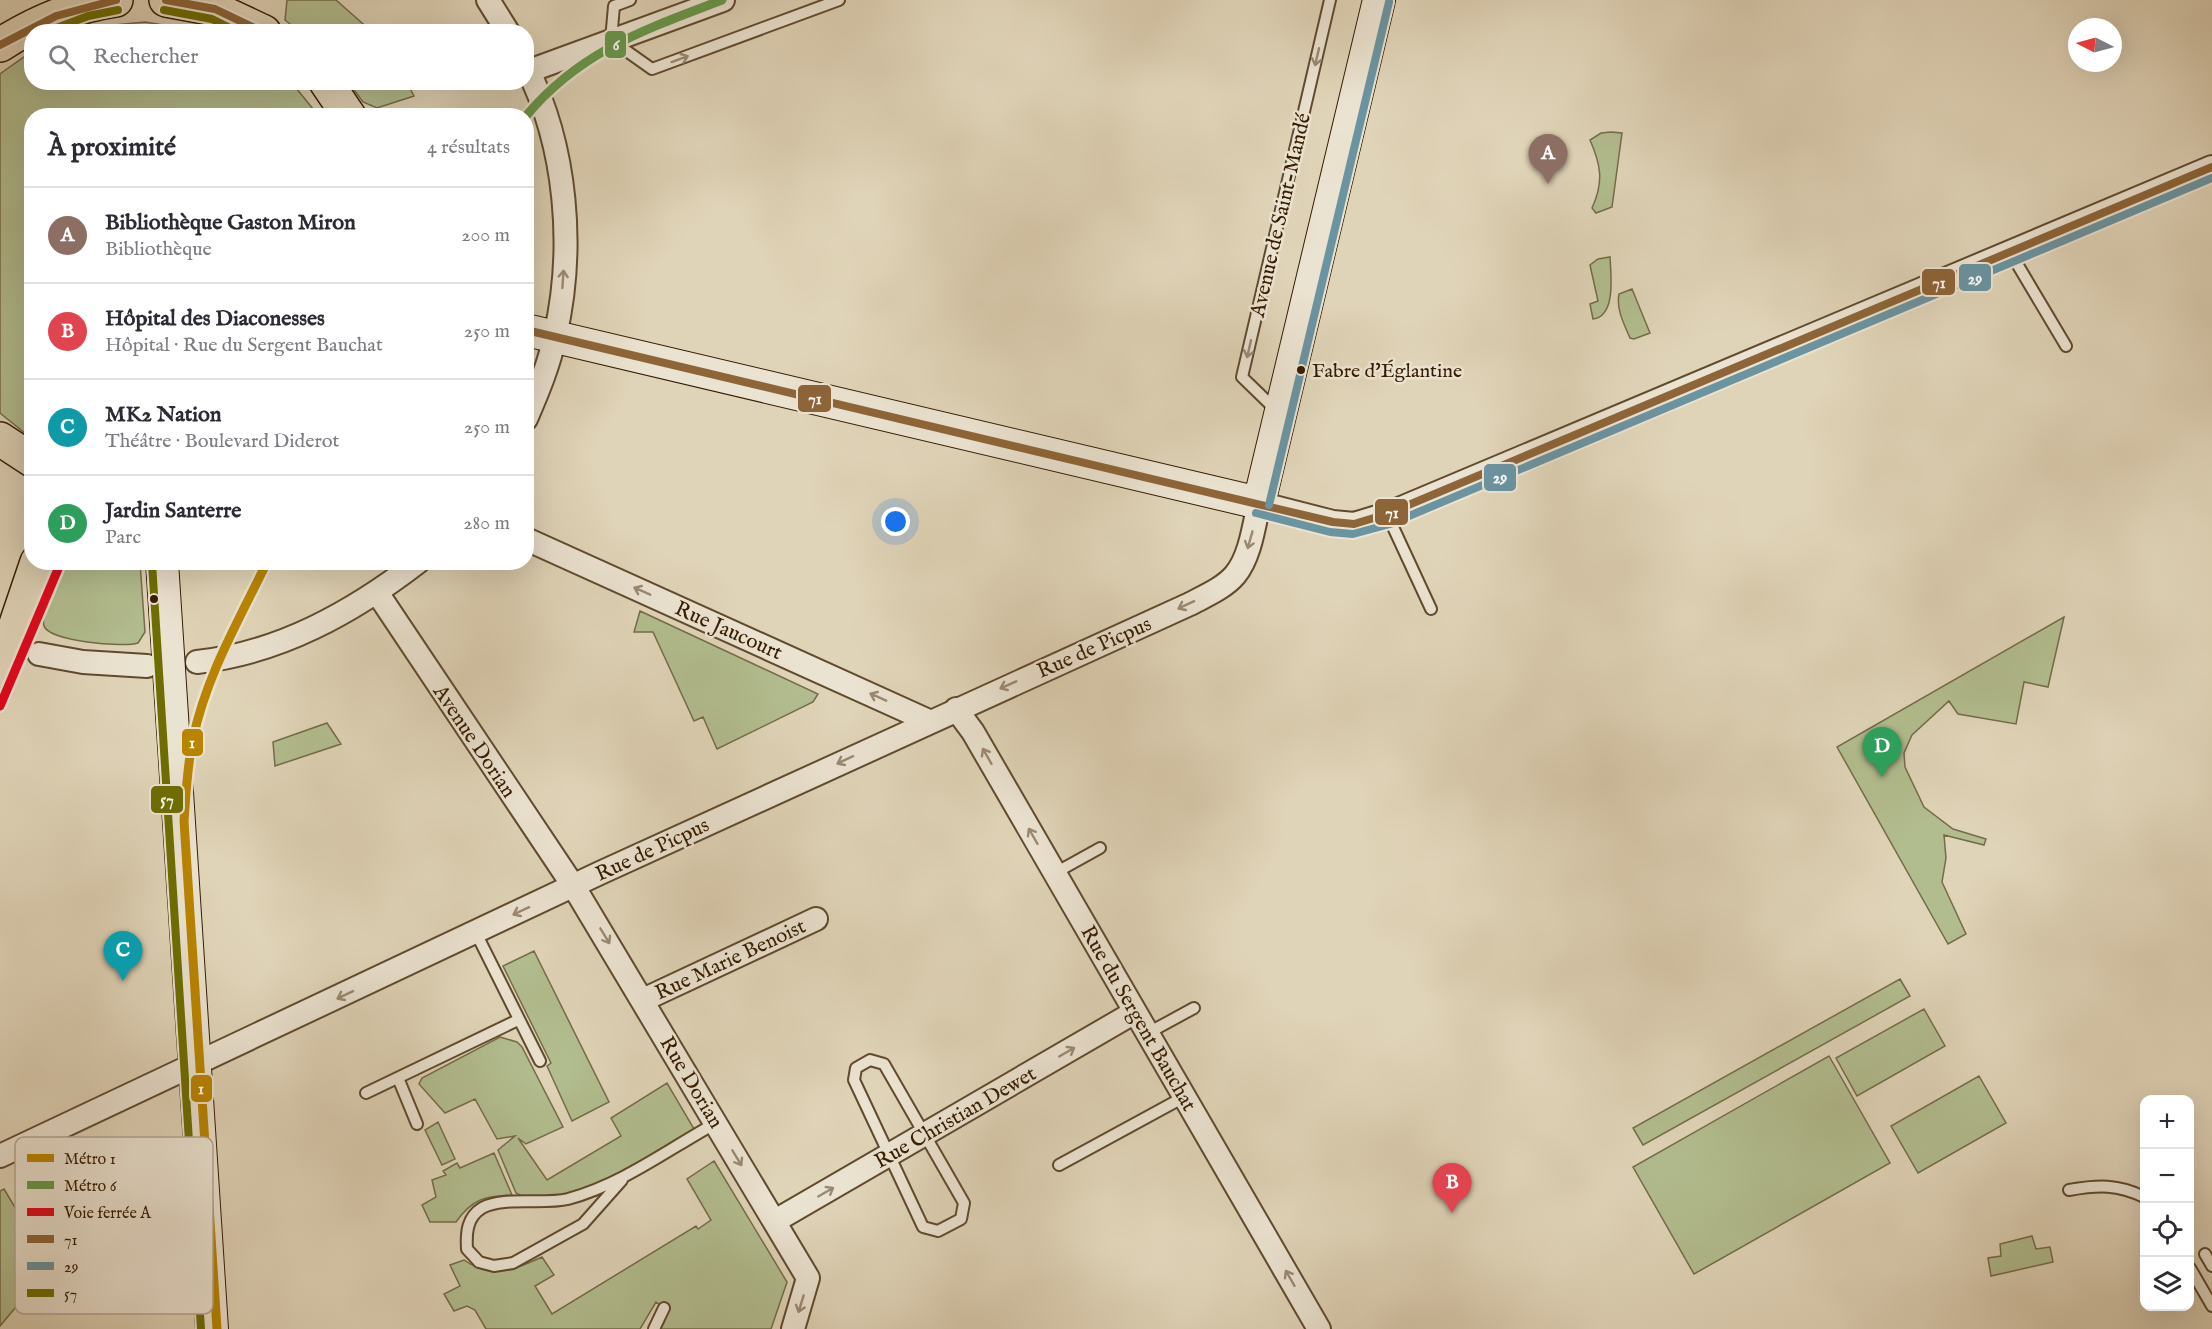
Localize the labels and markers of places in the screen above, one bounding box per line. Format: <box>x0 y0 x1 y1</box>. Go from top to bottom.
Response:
pin: A <box>1528 134 1568 184</box>
place label: Fabre d'Églantine <box>1312 359 1462 384</box>
marker: Fabre d'Églantine <box>1295 364 1307 376</box>
unlabelled marker <box>148 593 160 605</box>
pin: D <box>1862 728 1902 777</box>
pin: C <box>104 932 142 981</box>
pin: B <box>1432 1164 1472 1213</box>

